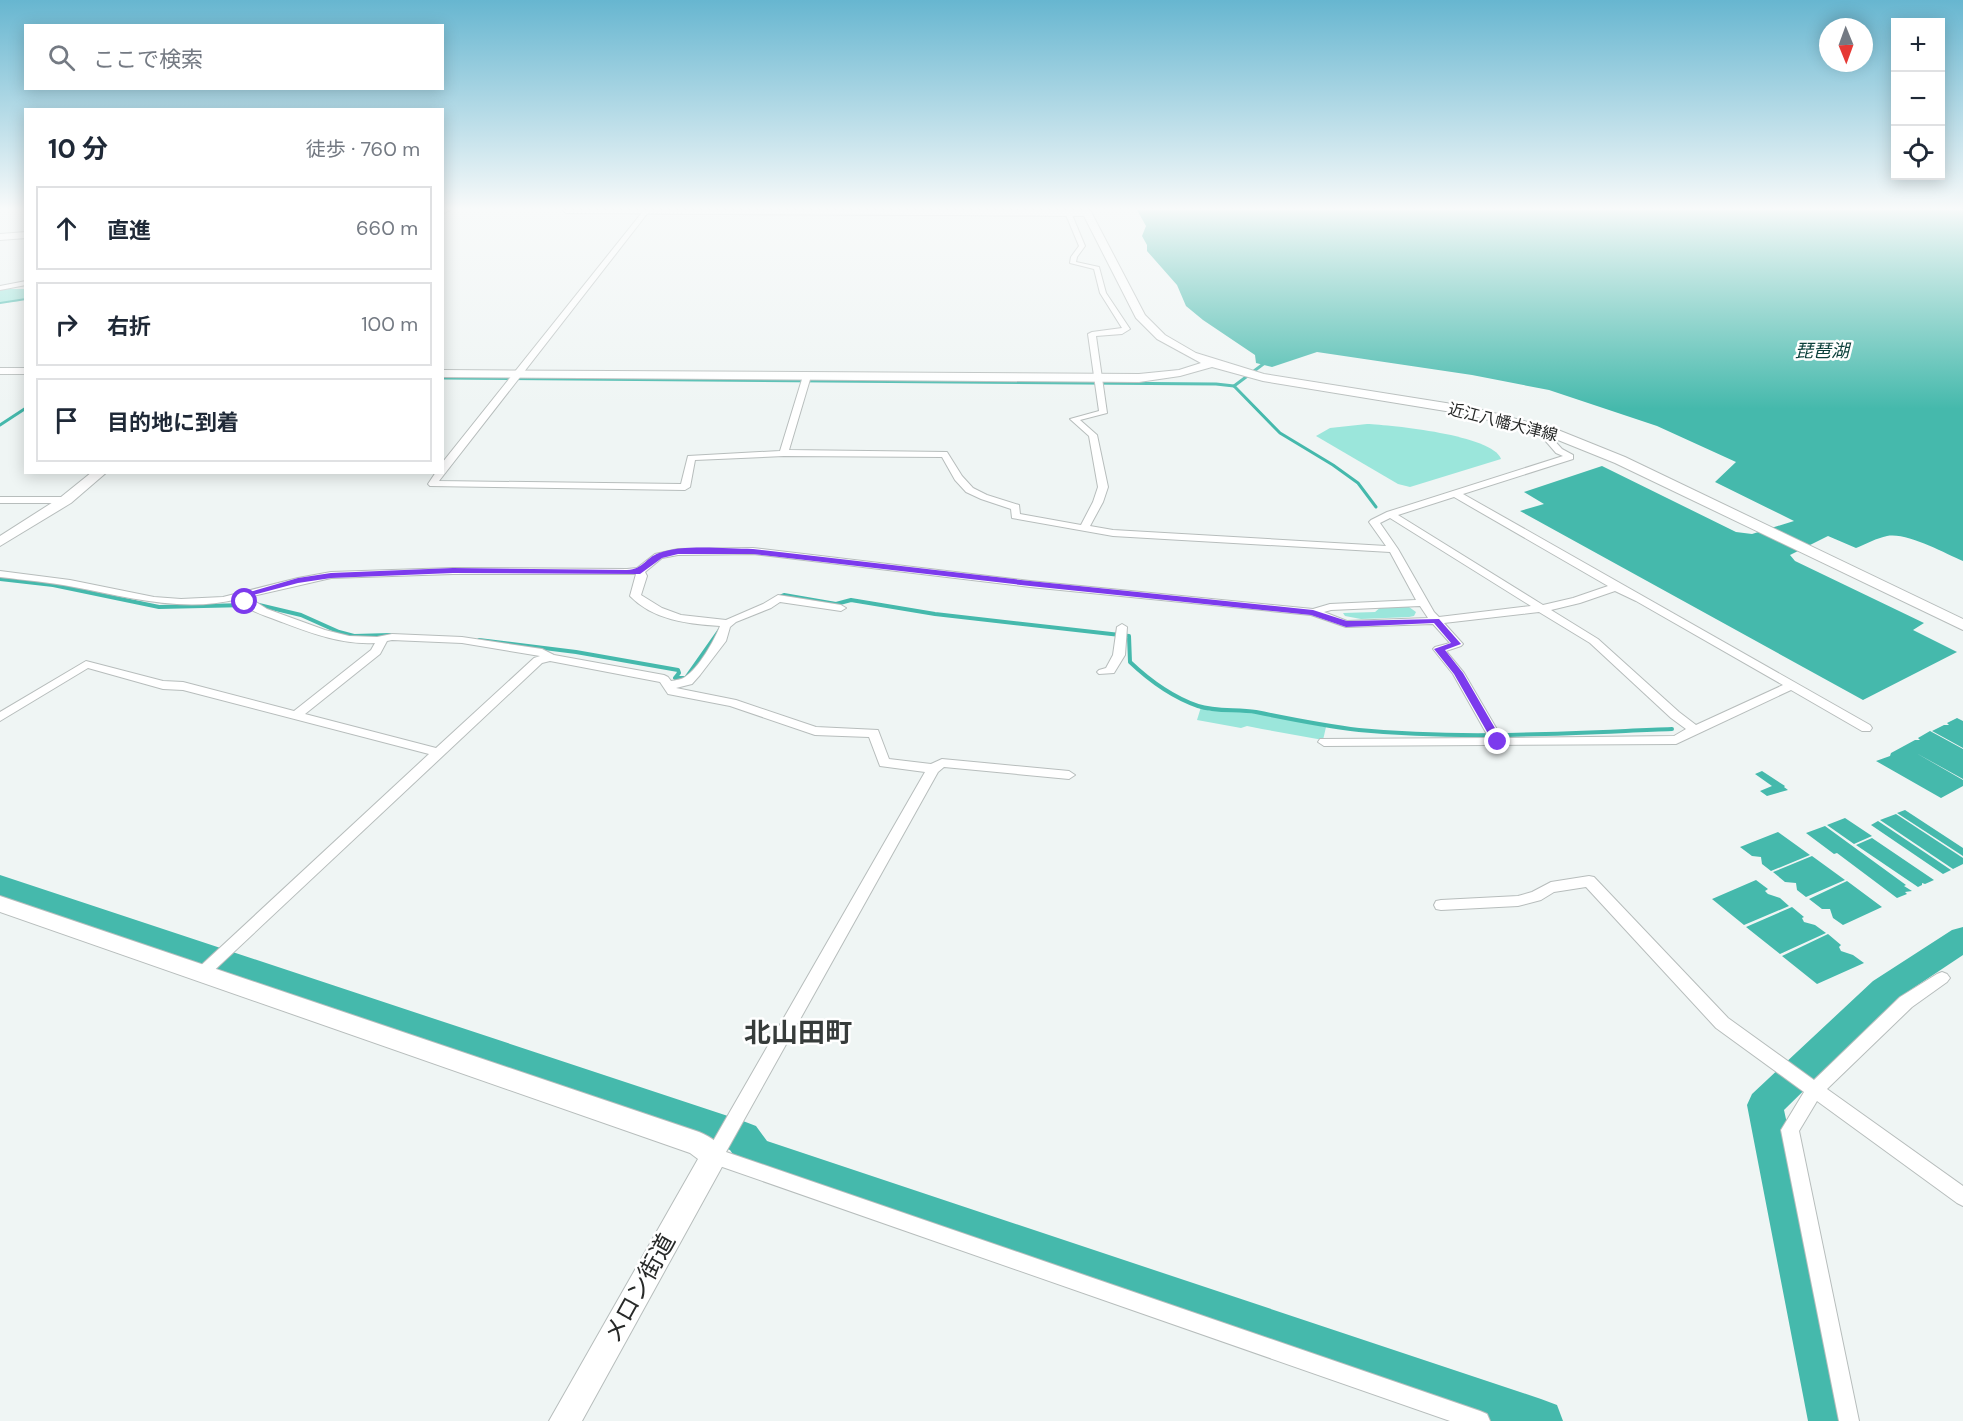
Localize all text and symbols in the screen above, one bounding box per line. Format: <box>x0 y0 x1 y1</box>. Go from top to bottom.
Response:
north arrow <box>1819 18 1873 72</box>
map controls <box>1891 18 1945 180</box>
button: + <box>1891 18 1945 72</box>
search box <box>24 24 444 90</box>
icon: search <box>45 41 78 74</box>
text: ここで検索 <box>93 45 203 74</box>
button: − <box>1891 72 1945 126</box>
button: locate <box>1891 126 1945 180</box>
text: 10 分 <box>48 132 108 166</box>
text: 徒歩 · 760 m <box>306 136 420 162</box>
icon: ahead <box>50 212 83 245</box>
text: 660 m <box>356 215 418 241</box>
text: 直進 <box>107 216 151 245</box>
icon: right <box>50 308 83 341</box>
text: 100 m <box>361 311 418 337</box>
text: 右折 <box>107 312 151 341</box>
water label: 琵琶湖 <box>1795 339 1852 363</box>
street label: 近江八幡大津線 <box>1446 398 1560 446</box>
icon: arrive <box>50 404 83 437</box>
text: 目的地に到着 <box>107 408 239 437</box>
route start <box>231 588 257 614</box>
route end <box>1484 728 1510 754</box>
district label: 北山田町 <box>744 1015 852 1050</box>
street label: メロン街道 <box>596 1228 682 1348</box>

